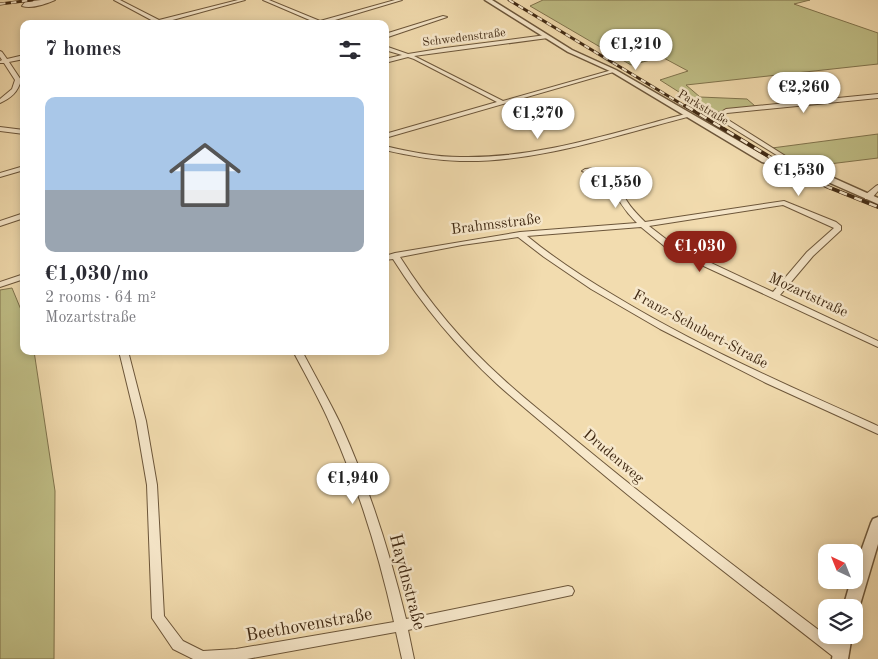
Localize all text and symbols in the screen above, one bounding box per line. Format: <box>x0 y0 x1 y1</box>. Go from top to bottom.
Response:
street label: Schwedenstraße <box>422 27 507 49</box>
pin: €1,210 <box>595 28 677 71</box>
icon: filters <box>336 36 364 64</box>
text: €1,210 <box>611 37 661 53</box>
text: 7 homes <box>45 39 121 60</box>
pin: €2,260 <box>763 72 845 114</box>
text: €2,260 <box>779 80 829 96</box>
street label: Parkstraße <box>676 88 731 128</box>
pin: €1,270 <box>497 98 579 140</box>
text: €1,270 <box>513 106 563 122</box>
icon: home <box>160 130 250 220</box>
pin: €1,530 <box>758 154 840 197</box>
text: €1,530 <box>774 163 824 179</box>
pin: €1,550 <box>575 166 657 209</box>
text: €1,550 <box>591 175 641 191</box>
street label: Brahmsstraße <box>450 212 542 238</box>
pin: €1,030 <box>659 230 741 273</box>
text: €1,030 <box>675 239 725 255</box>
text: €1,030/mo <box>45 264 149 285</box>
street label: Mozartstraße <box>766 271 850 321</box>
street label: Franz-Schubert-Straße <box>630 288 770 372</box>
text: 2 rooms · 64 m² <box>45 290 156 306</box>
text: Mozartstraße <box>45 310 136 326</box>
street label: Drudenweg <box>580 427 646 487</box>
pin: €1,940 <box>312 462 394 505</box>
text: €1,940 <box>328 471 378 487</box>
street label: Haydnstraße <box>386 532 428 632</box>
north arrow <box>818 544 862 589</box>
map controls <box>818 544 863 644</box>
button: layers <box>818 599 863 644</box>
street label: Beethovenstraße <box>244 605 374 645</box>

